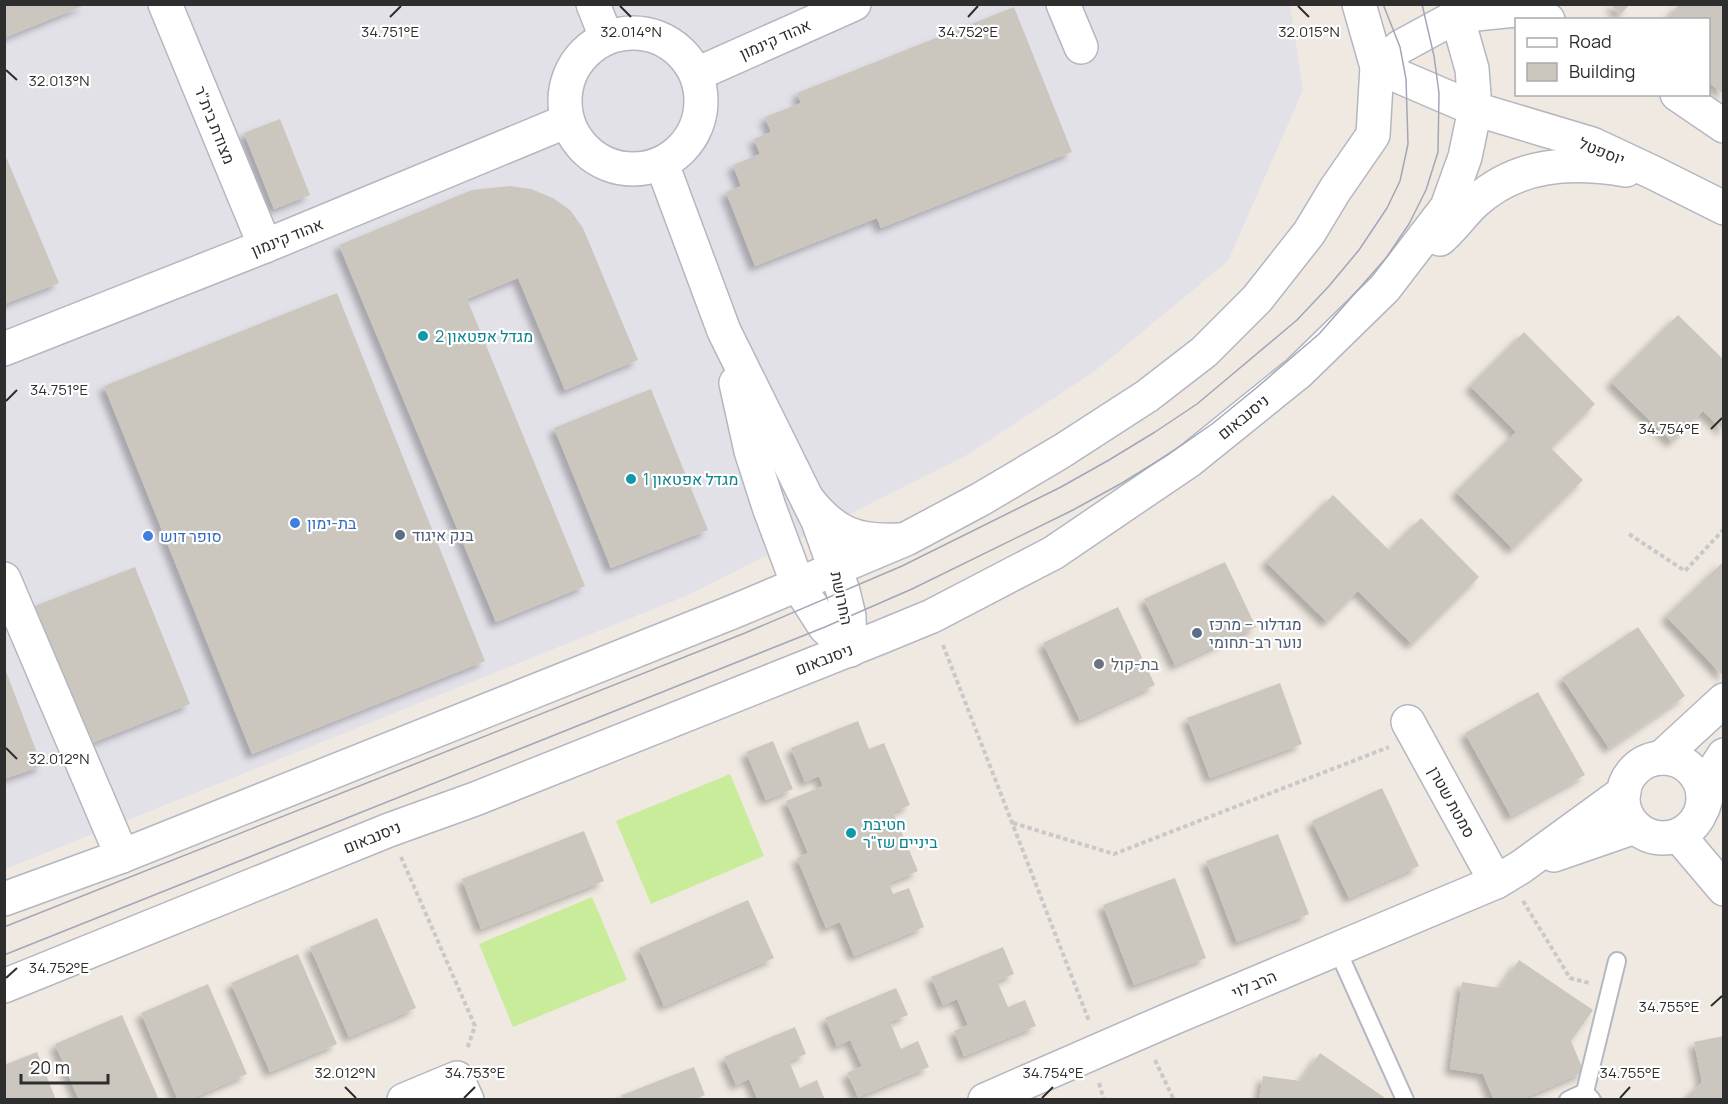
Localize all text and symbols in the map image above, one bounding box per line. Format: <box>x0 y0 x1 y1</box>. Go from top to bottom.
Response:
street label: אהוד קינמון <box>736 14 814 64</box>
legend <box>1515 18 1710 96</box>
text: 34.751°E <box>361 21 419 42</box>
text: 32.014°N <box>600 21 662 42</box>
text: 34.752°E <box>938 21 998 42</box>
text: 32.015°N <box>1278 21 1340 42</box>
text: Road <box>1569 29 1612 53</box>
text: Building <box>1569 59 1635 83</box>
text: 32.013°N <box>29 70 89 91</box>
street label: מצודת בית"ר <box>189 83 241 167</box>
street label: יוספטל <box>1576 132 1628 170</box>
street label: אהוד קינמון <box>248 213 326 261</box>
place label: מגדל אפטאון 2 <box>435 325 533 347</box>
marker: מגדל אפטאון 2 <box>416 329 430 343</box>
text: 34.751°E <box>30 379 88 400</box>
street label: ניסנבאום <box>1213 390 1273 444</box>
text: 34.754°E <box>1639 418 1699 439</box>
place label: מגדל אפטאון 1 <box>643 468 738 490</box>
marker: מגדל אפטאון 1 <box>624 472 638 486</box>
place label: בת-ימון <box>307 512 357 534</box>
marker: בת-ימון <box>288 516 302 530</box>
place label: בנק איגוד <box>412 524 474 546</box>
place label: סופר דוש <box>160 525 222 547</box>
marker: בנק איגוד <box>393 528 407 542</box>
marker: סופר דוש <box>141 529 155 543</box>
street label: החרושת <box>826 569 858 627</box>
place label: מגדלור – מרכז נוער רב-תחומי <box>1209 613 1302 653</box>
marker: מגדלור – מרכז נוער רב-תחומי <box>1190 626 1204 640</box>
street label: ניסנבאום <box>792 638 856 680</box>
place label: בת-קול <box>1111 653 1160 675</box>
marker: בת-קול <box>1092 657 1106 671</box>
text: 32.012°N <box>28 748 90 769</box>
street label: סמטת שטרן <box>1423 762 1481 842</box>
place label: חטיבת ביניים שז"ר <box>863 813 938 853</box>
street label: ניסנבאום <box>340 816 404 858</box>
marker: חטיבת ביניים שז"ר <box>844 826 858 840</box>
text: 34.752°E <box>29 957 89 978</box>
street label: הרב לוי <box>1228 965 1280 1003</box>
text: 34.755°E <box>1639 996 1699 1017</box>
scale bar <box>21 1047 108 1085</box>
text: 20 m <box>30 1055 70 1079</box>
text: 32.012°N <box>314 1062 376 1083</box>
text: 34.753°E <box>445 1062 505 1083</box>
text: 34.754°E <box>1023 1062 1083 1083</box>
text: 34.755°E <box>1600 1062 1660 1083</box>

